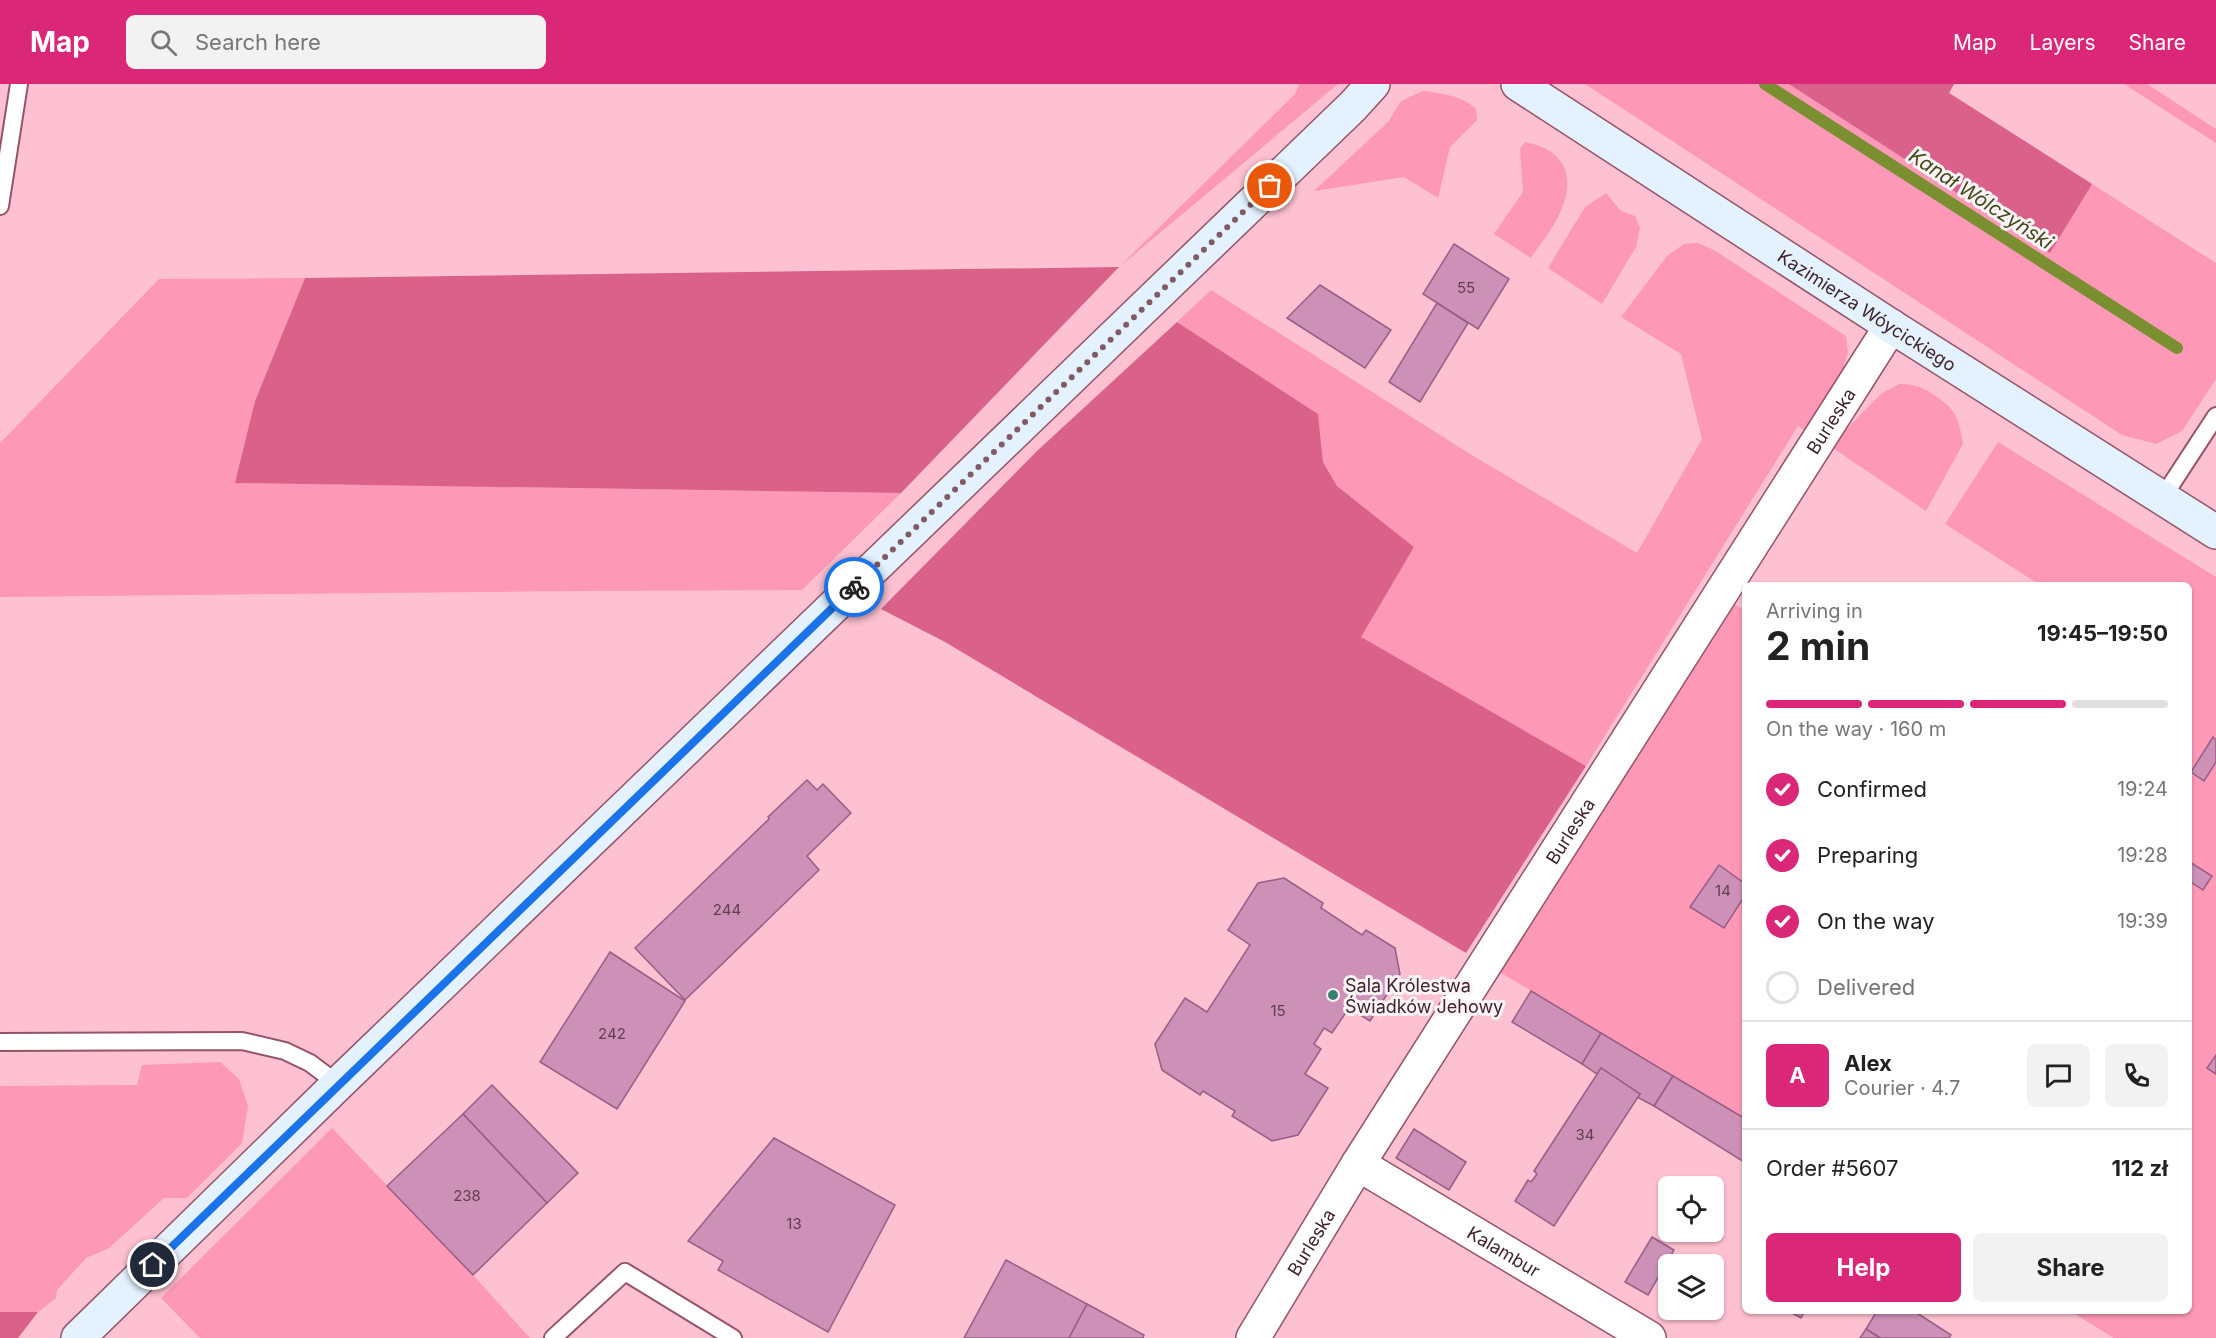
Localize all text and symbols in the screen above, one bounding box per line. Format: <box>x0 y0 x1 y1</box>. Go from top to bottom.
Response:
search box <box>126 15 546 69</box>
text: Map <box>30 25 90 59</box>
icon: search <box>147 26 180 59</box>
text: Search here <box>195 29 321 55</box>
text: Map <box>1953 30 1997 55</box>
text: Layers <box>2030 30 2096 55</box>
text: Share <box>2129 30 2186 55</box>
water label: Kanał Wólczyński <box>1905 144 2058 255</box>
pin <box>1244 160 1295 211</box>
icon: bag <box>1253 169 1286 202</box>
street label: Kazimierza Wóycickiego <box>1774 245 1960 375</box>
house number: 55 <box>1457 278 1475 297</box>
street label: Burleska <box>1802 384 1859 458</box>
courier <box>824 557 884 617</box>
icon: bike <box>838 571 871 604</box>
text: Arriving in <box>1766 599 1863 623</box>
text: 19:45–19:50 <box>2037 620 2168 646</box>
text: 2 min <box>1766 622 1870 669</box>
text: On the way · 160 m <box>1766 717 1946 741</box>
icon: check <box>1766 773 1799 806</box>
text: Confirmed <box>1817 776 1927 802</box>
text: 19:24 <box>2117 777 2168 801</box>
street label: Burleska <box>1541 794 1599 868</box>
icon: check <box>1766 839 1799 872</box>
text: Preparing <box>1817 842 1918 868</box>
text: 19:28 <box>2117 843 2168 867</box>
house number: 14 <box>1715 881 1731 900</box>
house number: 244 <box>713 900 741 919</box>
icon: check <box>1766 905 1799 938</box>
text: On the way <box>1817 908 1935 934</box>
text: 19:39 <box>2117 909 2168 933</box>
text: Delivered <box>1817 974 1915 1000</box>
place label: Sala Królestwa Świadków Jehowy <box>1345 975 1503 1017</box>
marker: Sala Królestwa Świadków Jehowy <box>1326 988 1340 1002</box>
house number: 15 <box>1270 1001 1286 1020</box>
house number: 242 <box>598 1024 626 1043</box>
button: chat <box>2027 1044 2090 1107</box>
button: phone <box>2105 1044 2168 1107</box>
text: Alex <box>1844 1050 1892 1076</box>
text: A <box>1789 1062 1806 1088</box>
text: Courier · 4.7 <box>1844 1076 1960 1100</box>
house number: 34 <box>1576 1125 1594 1144</box>
text: Order #5607 <box>1766 1155 1898 1181</box>
text: 112 zł <box>2111 1155 2168 1181</box>
map controls <box>1658 1176 1724 1320</box>
button: locate <box>1658 1176 1724 1242</box>
house number: 238 <box>453 1186 481 1205</box>
street label: Burleska <box>1283 1205 1339 1279</box>
house number: 13 <box>786 1214 802 1233</box>
street label: Kalambur <box>1464 1221 1544 1281</box>
button: Help <box>1766 1233 1961 1302</box>
button: Share <box>1973 1233 2168 1302</box>
pin <box>127 1239 178 1290</box>
icon: home <box>136 1248 169 1281</box>
button: layers <box>1658 1254 1724 1320</box>

